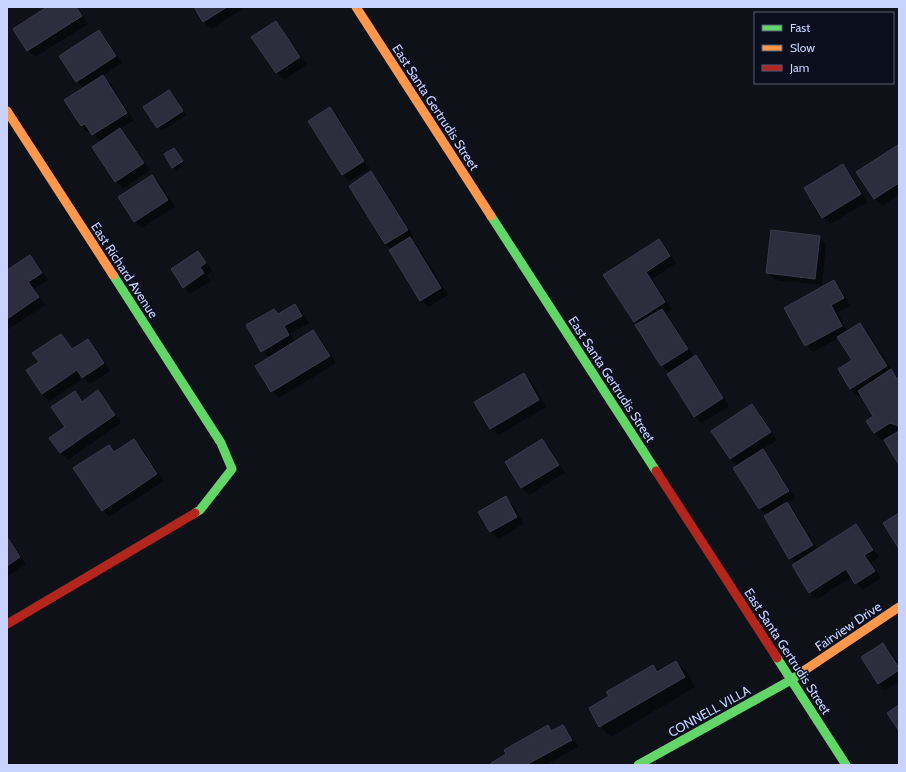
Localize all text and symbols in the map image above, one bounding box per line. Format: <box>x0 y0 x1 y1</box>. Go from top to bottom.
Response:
legend <box>754 12 894 84</box>
text: Fast <box>790 20 810 35</box>
text: Slow <box>790 40 815 55</box>
street label: East Santa Gertrudis Street <box>389 41 483 174</box>
text: Jam <box>789 60 809 75</box>
street label: East Richard Avenue <box>88 219 162 321</box>
street label: East Santa Gertrudis Street <box>565 313 659 446</box>
street label: East Santa Gertrudis Street <box>741 585 835 718</box>
street label: Fairview Drive <box>812 598 884 654</box>
street label: CONNELL VILLA <box>665 682 753 740</box>

